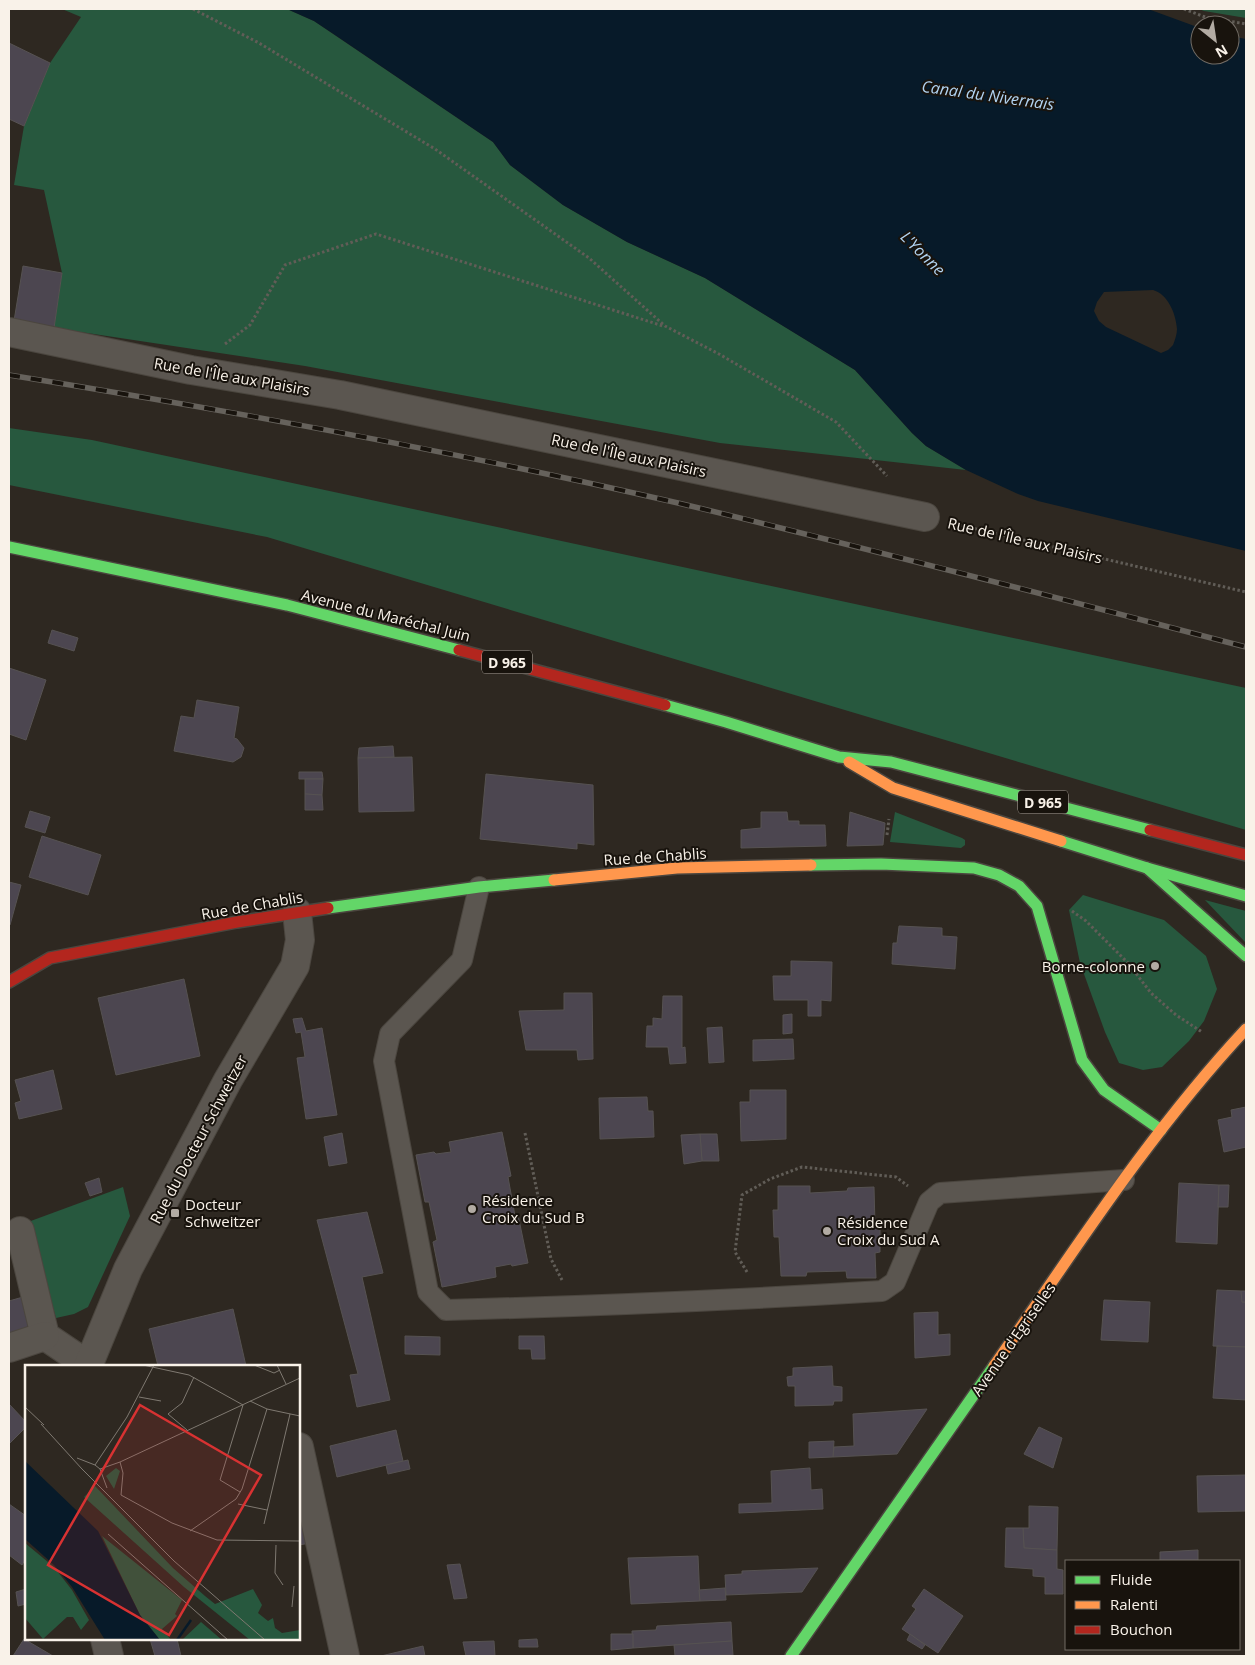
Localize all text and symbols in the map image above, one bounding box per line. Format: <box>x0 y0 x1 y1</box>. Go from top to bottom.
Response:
north arrow <box>1190 15 1240 65</box>
text: N <box>1212 41 1231 63</box>
water label: Canal du Nivernais <box>920 75 1056 115</box>
water label: L'Yonne <box>896 226 950 280</box>
street label: Rue de l'Île aux Plaisirs <box>152 352 312 400</box>
street label: Rue de l'Île aux Plaisirs <box>550 429 708 481</box>
street label: Rue de l'Île aux Plaisirs <box>946 512 1104 568</box>
street label: Avenue du Maréchal Juin <box>299 584 473 646</box>
road number: D 965 <box>482 650 532 674</box>
road number: D 965 <box>1018 790 1068 814</box>
street label: Rue de Chablis <box>603 842 707 870</box>
street label: Rue de Chablis <box>199 886 305 924</box>
place label: Borne-colonne <box>1042 956 1145 976</box>
marker: Borne-colonne <box>1149 960 1161 972</box>
street label: Rue du Docteur Schweitzer <box>146 1052 250 1226</box>
place label: Résidence Croix du Sud B <box>482 1190 585 1227</box>
place label: Docteur Schweitzer <box>185 1195 260 1230</box>
marker: Résidence Croix du Sud B <box>466 1203 478 1215</box>
marker: Docteur Schweitzer <box>169 1207 181 1219</box>
place label: Résidence Croix du Sud A <box>837 1212 940 1249</box>
marker: Résidence Croix du Sud A <box>821 1225 833 1237</box>
street label: Avenue d'Egriselles <box>966 1279 1060 1399</box>
inset map <box>25 1365 300 1640</box>
legend <box>1065 1560 1240 1650</box>
text: Fluide <box>1110 1569 1152 1589</box>
text: Ralenti <box>1110 1594 1158 1614</box>
text: Bouchon <box>1110 1619 1173 1639</box>

